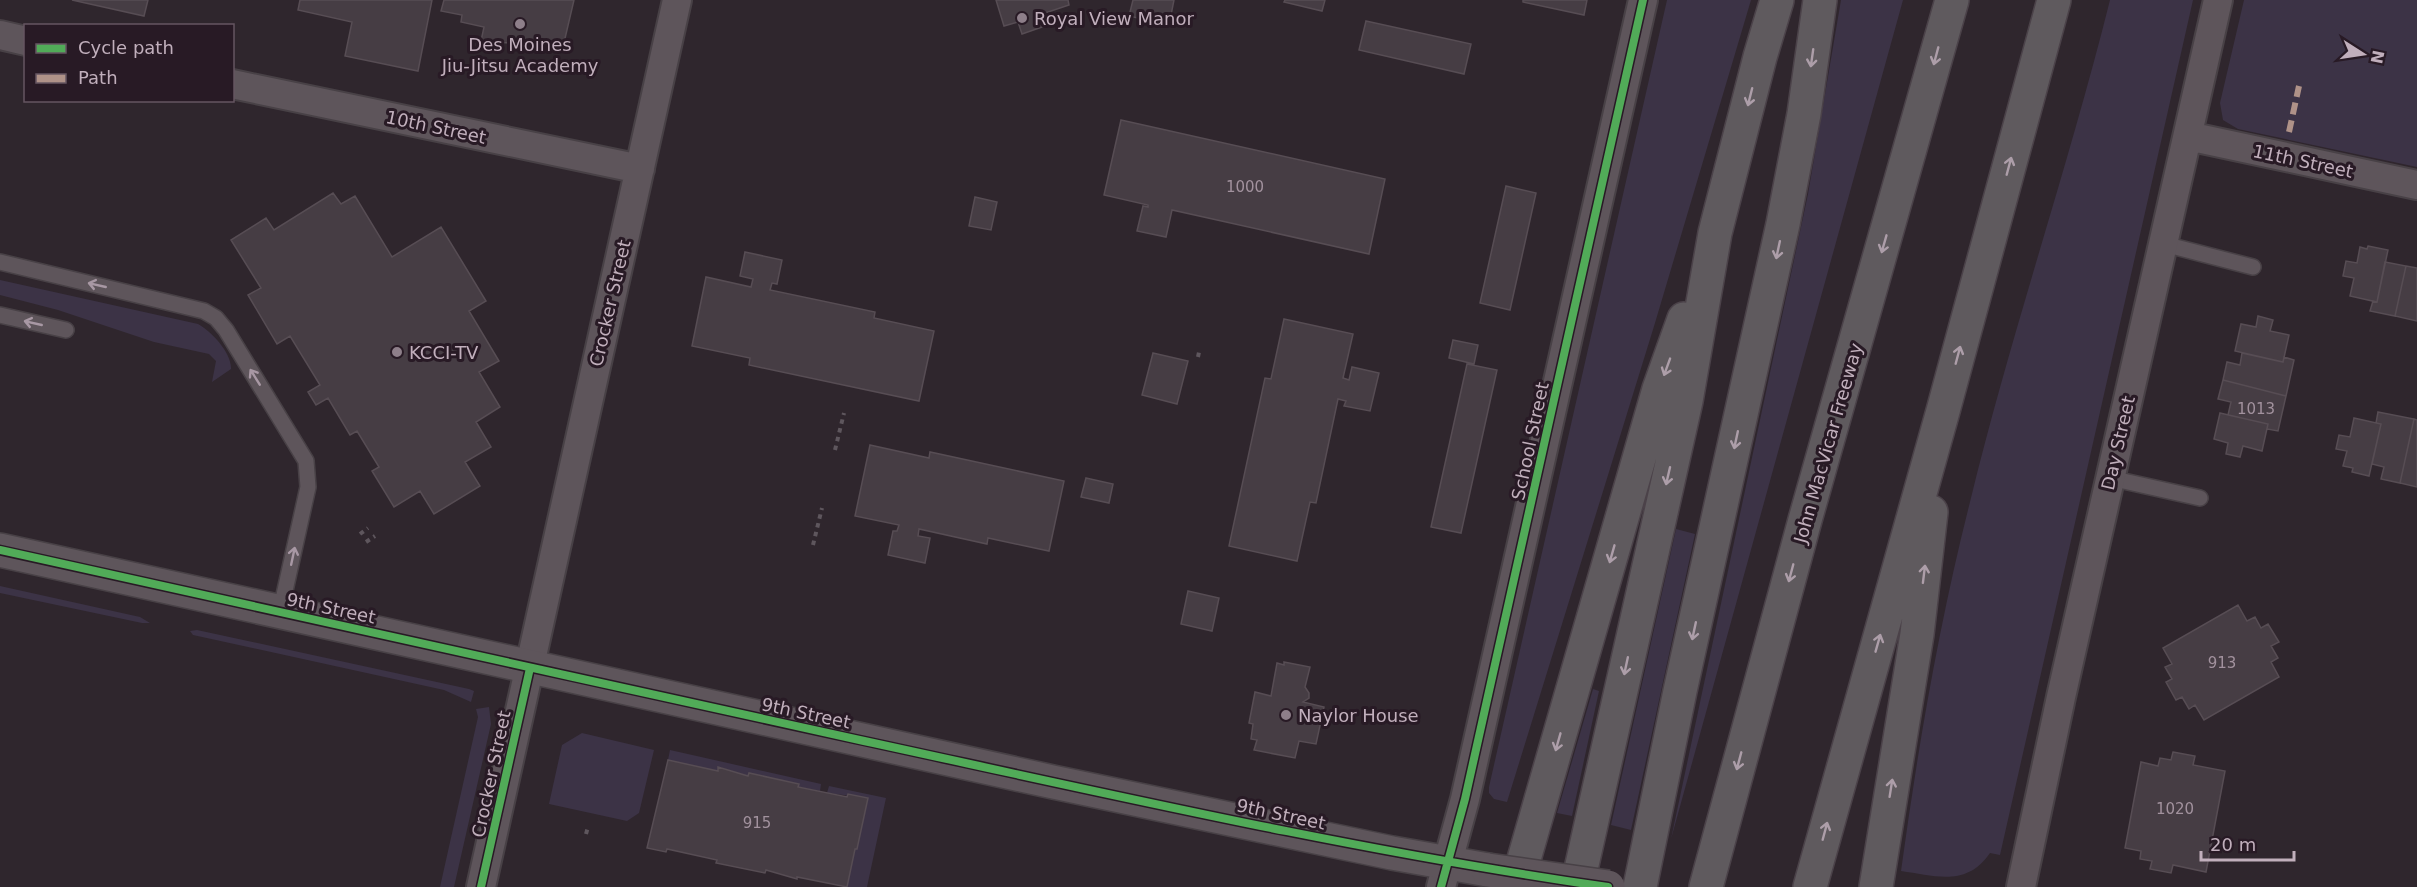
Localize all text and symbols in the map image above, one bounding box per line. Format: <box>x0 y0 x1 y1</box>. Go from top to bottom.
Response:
place label: Royal View Manor <box>1034 8 1195 29</box>
marker: Royal View Manor <box>1015 11 1029 25</box>
marker: Des Moines Jiu-Jitsu Academy <box>513 17 527 31</box>
legend <box>24 24 234 102</box>
north arrow <box>2333 24 2393 84</box>
place label: Des Moines Jiu-Jitsu Academy <box>441 34 599 76</box>
text: Cycle path <box>78 37 174 58</box>
one-way arrow <box>1806 47 1817 67</box>
one-way arrow <box>1930 47 1942 66</box>
text: N <box>2366 48 2388 66</box>
text: Path <box>78 67 118 88</box>
one-way arrow <box>1743 87 1755 106</box>
street label: 10th Street <box>384 106 488 148</box>
street label: 11th Street <box>2251 140 2355 182</box>
one-way arrow <box>2004 157 2015 176</box>
house number: 1000 <box>1226 178 1264 196</box>
one-way arrow <box>1878 234 1889 253</box>
street label: Crocker Street <box>585 238 635 368</box>
one-way arrow <box>1771 240 1783 259</box>
one-way arrow <box>87 279 106 291</box>
one-way arrow <box>24 316 43 328</box>
street label: John MacVicar Freeway <box>1789 340 1867 546</box>
place label: KCCI-TV <box>409 342 479 363</box>
marker: KCCI-TV <box>390 345 404 359</box>
one-way arrow <box>1953 345 1965 364</box>
one-way arrow <box>1660 357 1671 376</box>
one-way arrow <box>249 369 261 386</box>
street label: School Street <box>1507 380 1553 502</box>
street label: Day Street <box>2097 394 2139 492</box>
house number: 1013 <box>2237 400 2275 418</box>
one-way arrow <box>1729 431 1741 450</box>
one-way arrow <box>1662 466 1674 485</box>
one-way arrow <box>1606 544 1617 563</box>
one-way arrow <box>288 546 299 566</box>
one-way arrow <box>1784 563 1796 582</box>
one-way arrow <box>1919 565 1930 585</box>
street label: 9th Street <box>285 588 377 628</box>
one-way arrow <box>1687 621 1699 640</box>
one-way arrow <box>1873 634 1884 653</box>
house number: 913 <box>2208 654 2236 672</box>
one-way arrow <box>1619 657 1631 676</box>
street label: 9th Street <box>760 693 852 733</box>
place label: Naylor House <box>1298 705 1419 726</box>
marker: Naylor House <box>1279 708 1293 722</box>
street label: Crocker Street <box>467 709 515 839</box>
one-way arrow <box>1552 732 1563 751</box>
one-way arrow <box>1733 751 1744 770</box>
one-way arrow <box>1886 778 1897 798</box>
street label: 9th Street <box>1235 794 1327 834</box>
house number: 1020 <box>2156 800 2194 818</box>
house number: 915 <box>743 814 771 832</box>
one-way arrow <box>1820 821 1832 840</box>
scale bar <box>2201 824 2294 862</box>
text: 20 m <box>2210 834 2256 855</box>

